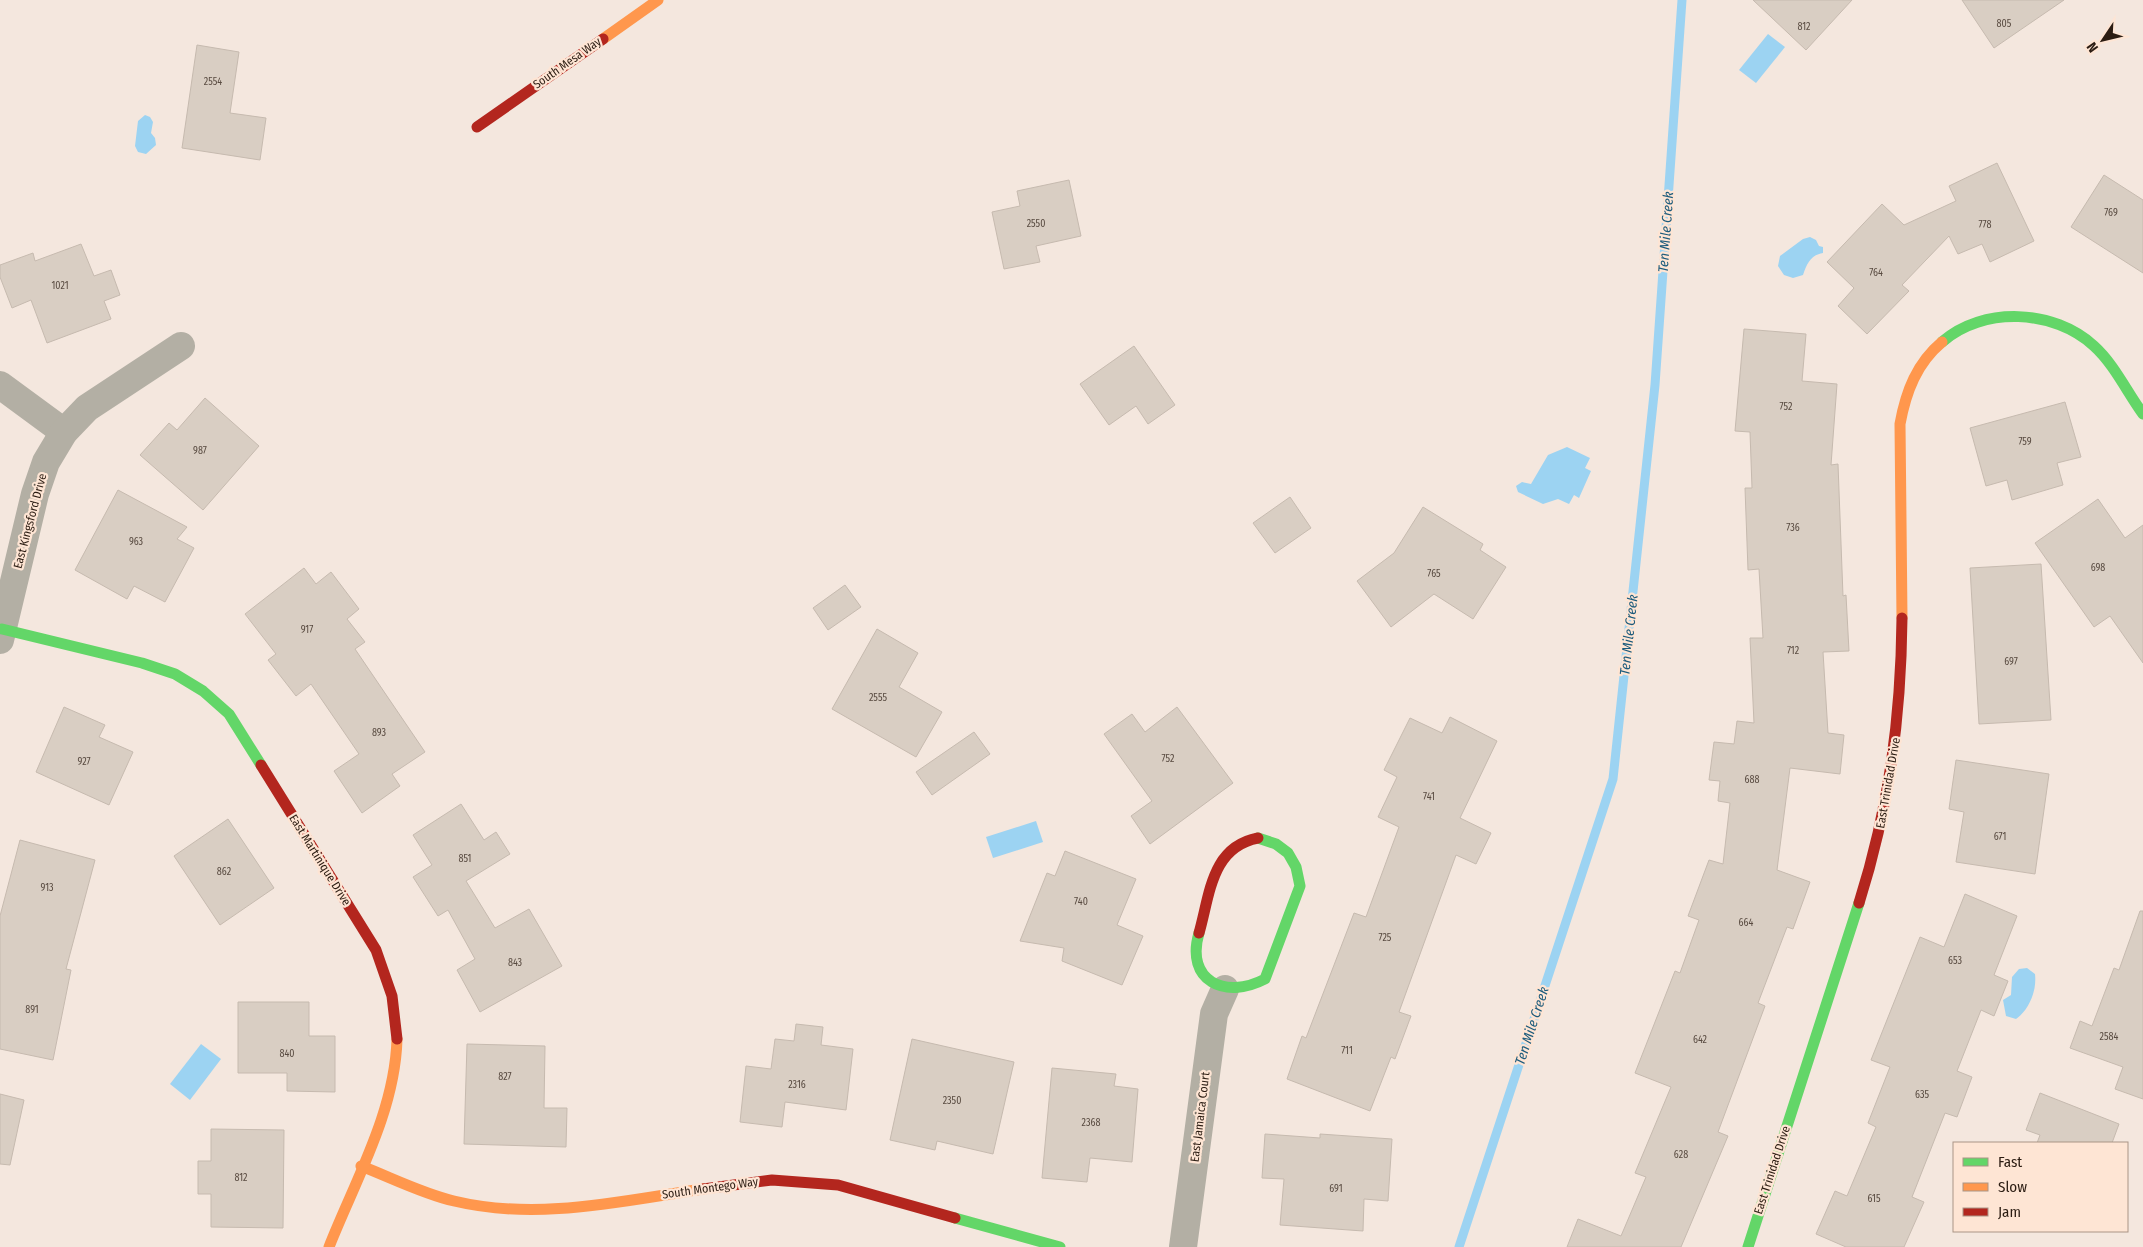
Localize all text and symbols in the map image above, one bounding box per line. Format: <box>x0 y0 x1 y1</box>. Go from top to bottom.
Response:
north arrow <box>2078 15 2128 65</box>
house number: 805 <box>1997 18 2012 30</box>
house number: 812 <box>1797 21 1811 33</box>
street label: South Mesa Way <box>530 34 604 92</box>
text: N <box>2083 39 2102 55</box>
house number: 2554 <box>204 76 222 88</box>
water label: Ten Mile Creek <box>1655 191 1677 273</box>
house number: 769 <box>2104 207 2118 219</box>
house number: 2550 <box>1027 218 1045 230</box>
house number: 778 <box>1979 219 1991 231</box>
house number: 764 <box>1869 267 1883 279</box>
house number: 1021 <box>51 280 69 292</box>
house number: 752 <box>1780 401 1793 413</box>
house number: 759 <box>2018 436 2032 448</box>
house number: 987 <box>193 445 207 457</box>
street label: East Kingsford Drive <box>11 472 49 570</box>
house number: 736 <box>1786 522 1800 534</box>
house number: 963 <box>129 536 144 548</box>
house number: 698 <box>2091 562 2105 574</box>
house number: 765 <box>1427 568 1441 580</box>
water label: Ten Mile Creek <box>1616 594 1642 676</box>
house number: 917 <box>301 624 313 636</box>
house number: 712 <box>1787 645 1800 657</box>
house number: 697 <box>2004 656 2018 668</box>
house number: 2555 <box>869 692 887 704</box>
house number: 893 <box>372 727 387 739</box>
street label: East Trinidad Drive <box>1873 736 1903 829</box>
house number: 752 <box>1162 753 1175 765</box>
house number: 927 <box>77 756 91 768</box>
house number: 688 <box>1745 774 1759 786</box>
house number: 741 <box>1423 791 1435 803</box>
street label: East Martinique Drive <box>286 812 354 908</box>
house number: 671 <box>1994 831 2006 843</box>
house number: 851 <box>459 853 472 865</box>
house number: 862 <box>217 866 232 878</box>
house number: 913 <box>40 882 54 894</box>
house number: 740 <box>1074 896 1088 908</box>
house number: 664 <box>1739 917 1754 929</box>
house number: 725 <box>1379 932 1392 944</box>
house number: 653 <box>1948 955 1962 967</box>
house number: 843 <box>508 957 523 969</box>
water label: Ten Mile Creek <box>1511 985 1553 1067</box>
house number: 891 <box>25 1004 39 1016</box>
house number: 2584 <box>2100 1031 2119 1043</box>
house number: 642 <box>1693 1034 1708 1046</box>
house number: 711 <box>1341 1045 1353 1057</box>
house number: 840 <box>279 1048 295 1060</box>
house number: 827 <box>498 1071 512 1083</box>
street label: East Jamaica Court <box>1188 1071 1212 1163</box>
house number: 2316 <box>788 1079 806 1091</box>
house number: 635 <box>1915 1089 1929 1101</box>
house number: 2350 <box>943 1095 961 1107</box>
house number: 2368 <box>1082 1117 1100 1129</box>
street label: East Trinidad Drive <box>1751 1124 1793 1216</box>
legend <box>1953 1142 2128 1232</box>
house number: 628 <box>1674 1149 1688 1161</box>
text: Fast <box>1998 1153 2022 1171</box>
house number: 812 <box>234 1172 248 1184</box>
street label: South Montego Way <box>661 1174 759 1202</box>
text: Slow <box>1998 1178 2027 1196</box>
house number: 691 <box>1329 1183 1343 1195</box>
house number: 615 <box>1868 1193 1881 1205</box>
text: Jam <box>1998 1203 2021 1221</box>

